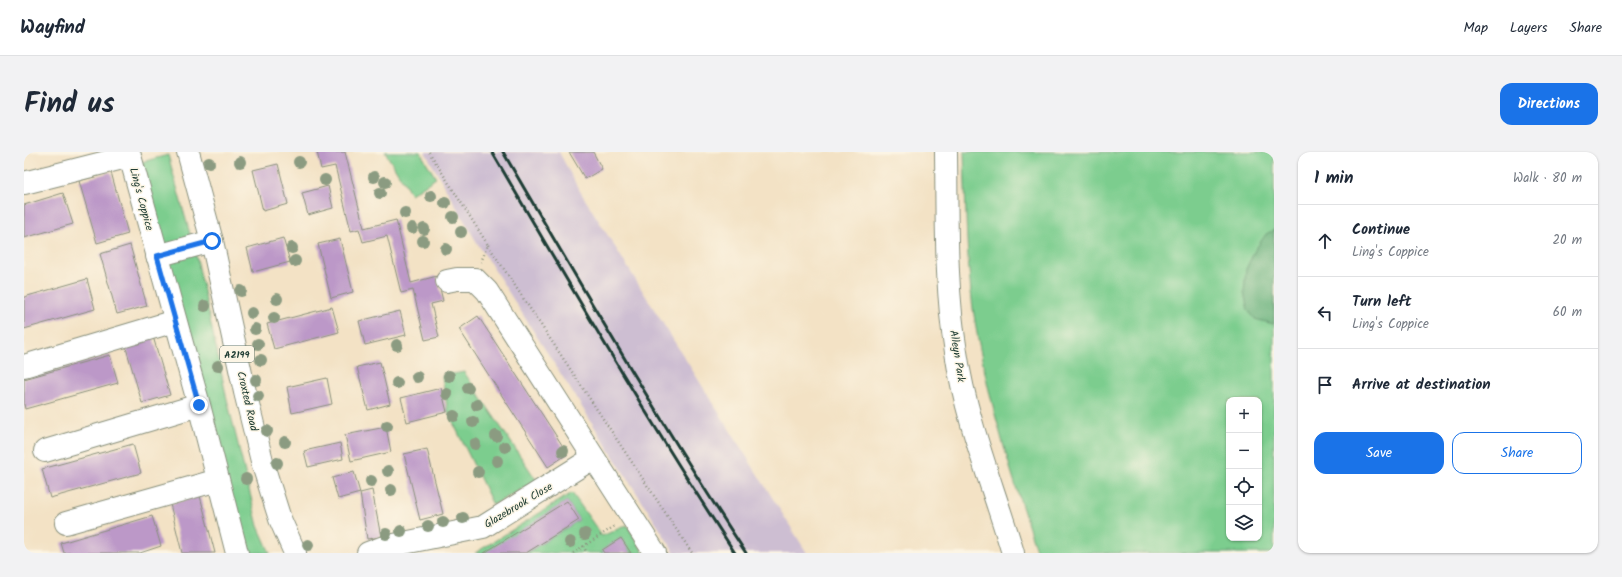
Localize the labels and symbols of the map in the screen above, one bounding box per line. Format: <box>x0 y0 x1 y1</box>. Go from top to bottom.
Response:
street label: Ling's Coppice <box>124 166 158 233</box>
route start <box>203 232 221 250</box>
street label: Alleyn Park <box>944 329 970 384</box>
road number: A2199 <box>220 346 254 362</box>
street label: Croxted Road <box>231 369 263 433</box>
route end <box>190 396 208 414</box>
street label: Glazebrook Close <box>481 478 556 533</box>

